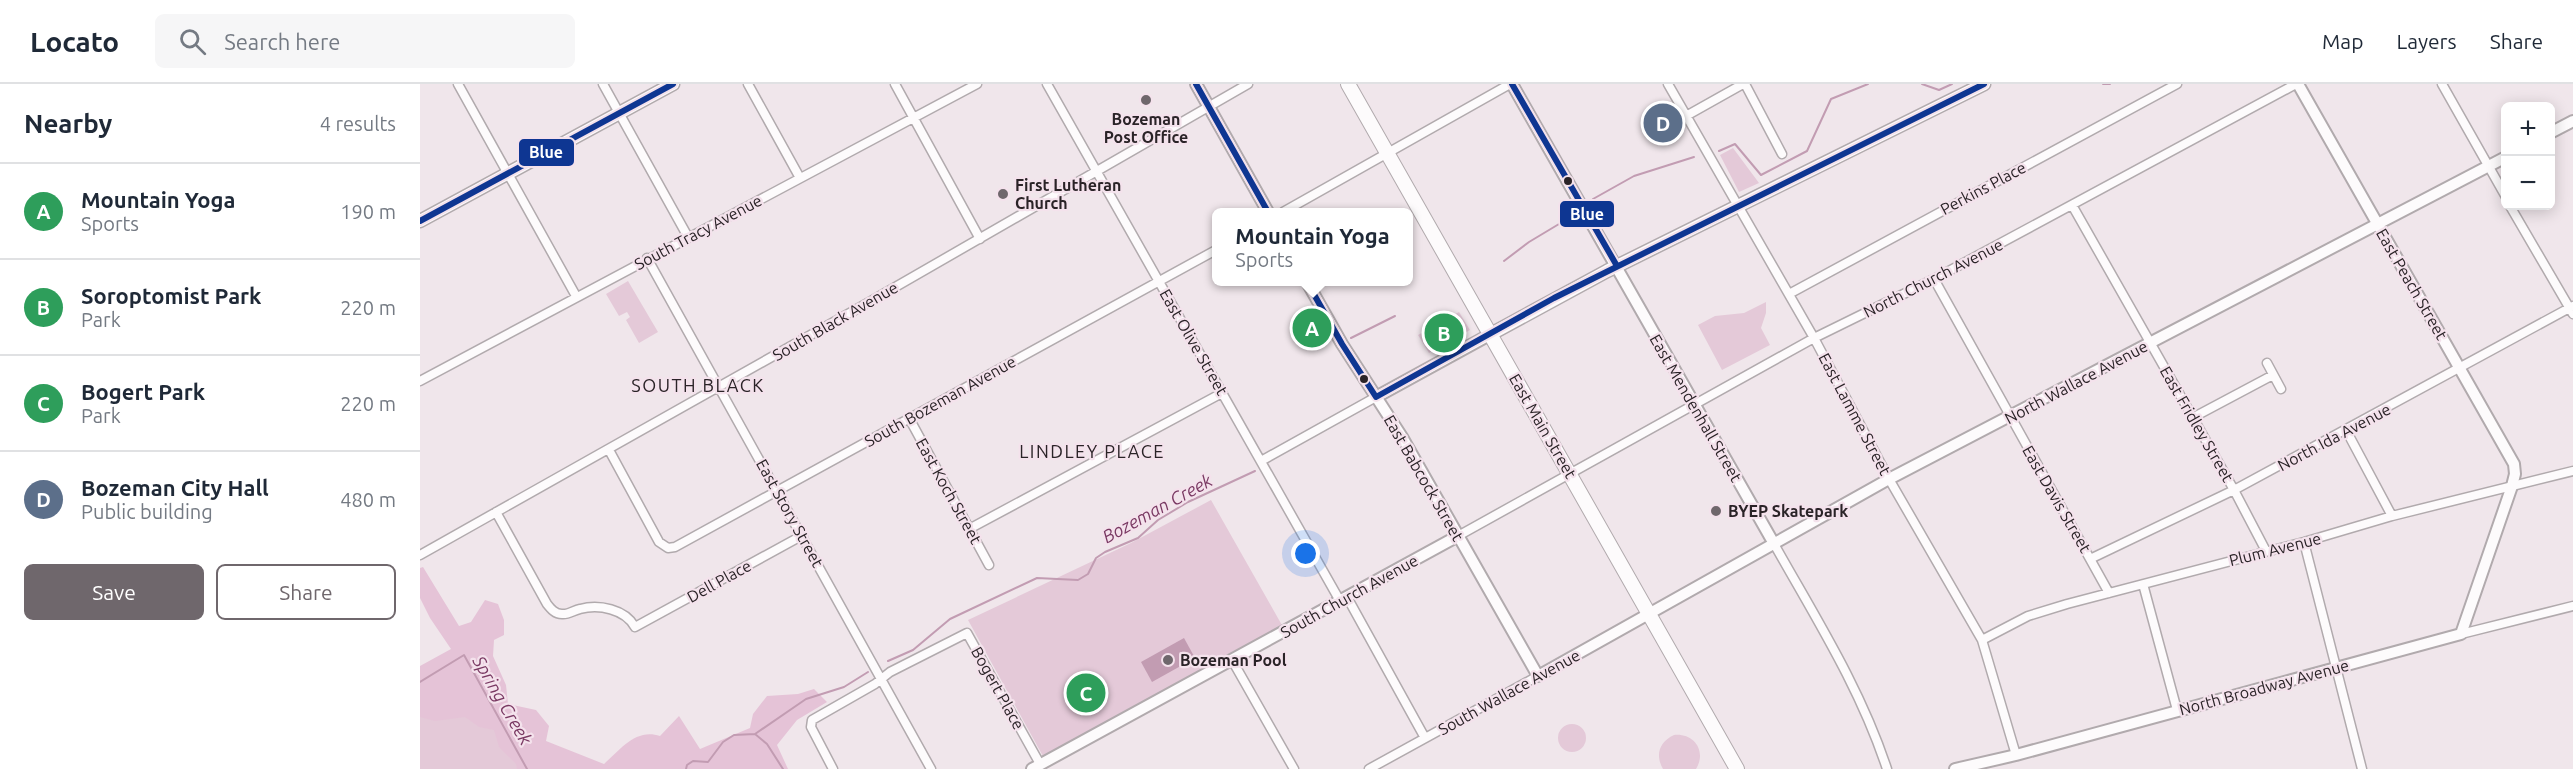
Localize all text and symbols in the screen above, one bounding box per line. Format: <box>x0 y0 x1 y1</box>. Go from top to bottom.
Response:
search box <box>155 14 575 68</box>
icon: search <box>176 25 209 58</box>
text: Locato <box>30 26 119 57</box>
text: Search here <box>224 29 340 54</box>
text: Map <box>2322 29 2363 53</box>
text: Layers <box>2396 29 2457 53</box>
text: Share <box>2490 29 2543 53</box>
marker: Bozeman Post Office <box>1139 93 1153 107</box>
pin: D <box>1644 100 1682 146</box>
map controls <box>2501 102 2555 210</box>
button: + <box>2501 102 2555 156</box>
text: Nearby <box>24 109 112 138</box>
place label: Bozeman Post Office <box>1104 110 1188 146</box>
text: 4 results <box>320 112 396 135</box>
line badge: Blue <box>518 138 575 167</box>
text: Blue <box>529 143 563 161</box>
button: − <box>2501 156 2555 210</box>
street label: Perkins Place <box>1937 158 2029 218</box>
unlabelled marker <box>1562 175 1574 187</box>
place label: First Lutheran Church <box>1015 176 1121 212</box>
text: Mountain Yoga <box>81 187 235 212</box>
marker: First Lutheran Church <box>996 187 1010 201</box>
street label: South Tracy Avenue <box>631 191 765 273</box>
text: A <box>36 200 51 223</box>
text: 190 m <box>340 200 396 223</box>
line badge: Blue <box>1559 200 1615 228</box>
text: Blue <box>1570 205 1604 223</box>
popup <box>1212 208 1413 286</box>
text: Sports <box>81 212 139 235</box>
text: Mountain Yoga <box>1235 223 1390 248</box>
street label: East Peach Street <box>2373 225 2451 343</box>
street label: North Church Avenue <box>1860 235 2006 321</box>
text: Sports <box>1235 248 1293 271</box>
street label: South Black Avenue <box>769 278 901 364</box>
text: Soroptomist Park <box>81 283 261 308</box>
street label: East Olive Street <box>1156 286 1232 399</box>
text: B <box>37 296 50 319</box>
text: 220 m <box>340 296 396 319</box>
pin: A <box>1292 306 1332 350</box>
text: Park <box>81 308 121 331</box>
pin: B <box>1424 310 1464 356</box>
street label: East Mendenhall Street <box>1646 331 1746 486</box>
street label: North Wallace Avenue <box>2002 337 2150 427</box>
street label: East Lamme Street <box>1815 350 1895 479</box>
street label: South Bozeman Avenue <box>861 352 1019 450</box>
street label: East Fridley Street <box>2157 363 2238 486</box>
street label: East Main Street <box>1506 371 1581 482</box>
unlabelled marker <box>1358 373 1370 385</box>
district label: SOUTH BLACK <box>631 375 765 395</box>
text: Bogert Park <box>81 379 205 404</box>
text: C <box>37 392 50 415</box>
text: 220 m <box>340 392 396 415</box>
street label: North Ida Avenue <box>2275 400 2393 474</box>
text: Park <box>81 404 121 427</box>
street label: East Babcock Street <box>1381 412 1468 545</box>
street label: East Koch Street <box>913 435 986 548</box>
district label: LINDLEY PLACE <box>1019 441 1165 461</box>
street label: East Davis Street <box>2019 442 2095 556</box>
street label: East Story Street <box>753 456 827 571</box>
water label: Bozeman Creek <box>1099 469 1216 546</box>
text: Bozeman City Hall <box>81 475 269 500</box>
text: D <box>36 488 51 511</box>
text: 480 m <box>340 488 396 511</box>
text: Public building <box>81 500 213 523</box>
place label: BYEP Skatepark <box>1728 502 1848 520</box>
marker: BYEP Skatepark <box>1709 504 1723 518</box>
street label: Plum Avenue <box>2227 529 2323 569</box>
your location <box>1291 539 1320 568</box>
street label: South Church Avenue <box>1277 551 1421 641</box>
street label: Dell Place <box>684 556 754 606</box>
button: Save <box>24 564 204 620</box>
button: Share <box>216 564 396 620</box>
street label: Bogert Place <box>968 643 1028 733</box>
street label: South Wallace Avenue <box>1435 646 1583 738</box>
water label: Spring Creek <box>469 651 537 749</box>
place label: Bozeman Pool <box>1180 651 1287 669</box>
marker: Bozeman Pool <box>1161 653 1175 667</box>
street label: North Broadway Avenue <box>2177 656 2351 718</box>
pin: C <box>1066 670 1106 716</box>

